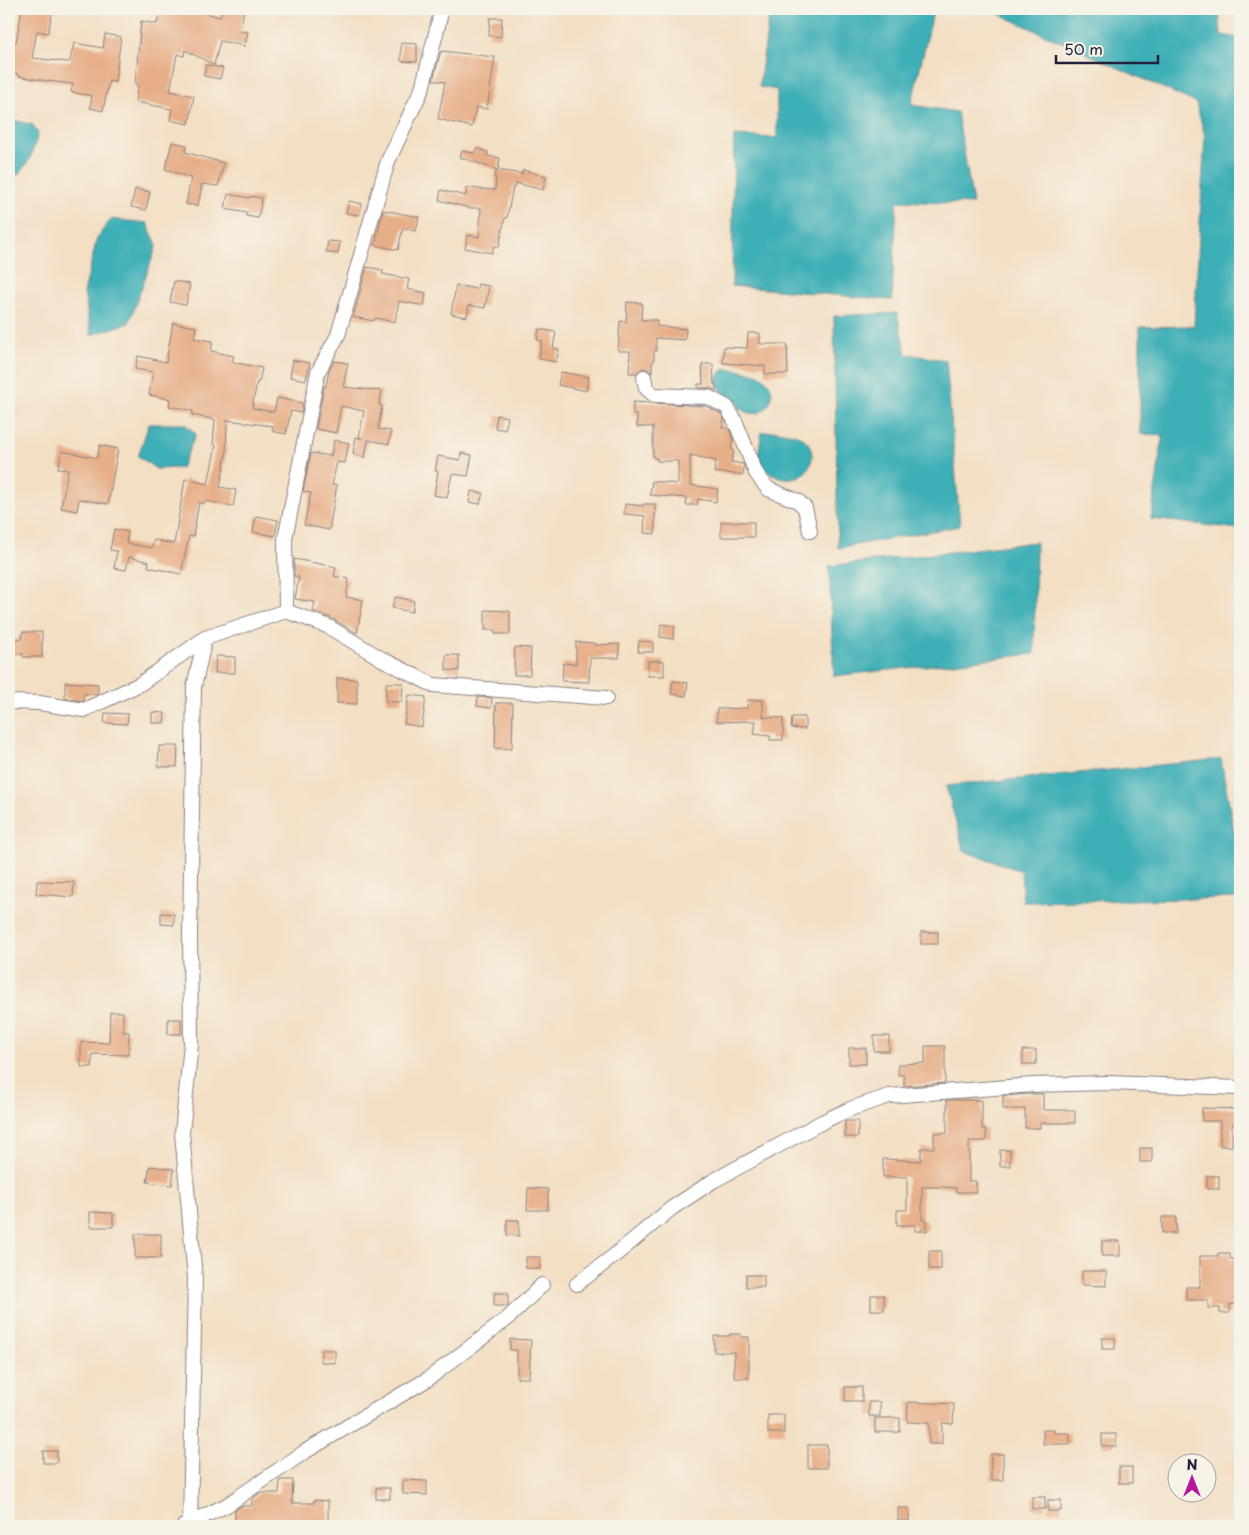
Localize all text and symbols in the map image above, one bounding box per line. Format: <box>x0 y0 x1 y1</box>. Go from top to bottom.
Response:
scale bar <box>1056 32 1159 64</box>
text: 50 m <box>1064 37 1103 60</box>
north arrow <box>1166 1452 1216 1502</box>
text: N <box>1186 1454 1198 1475</box>

